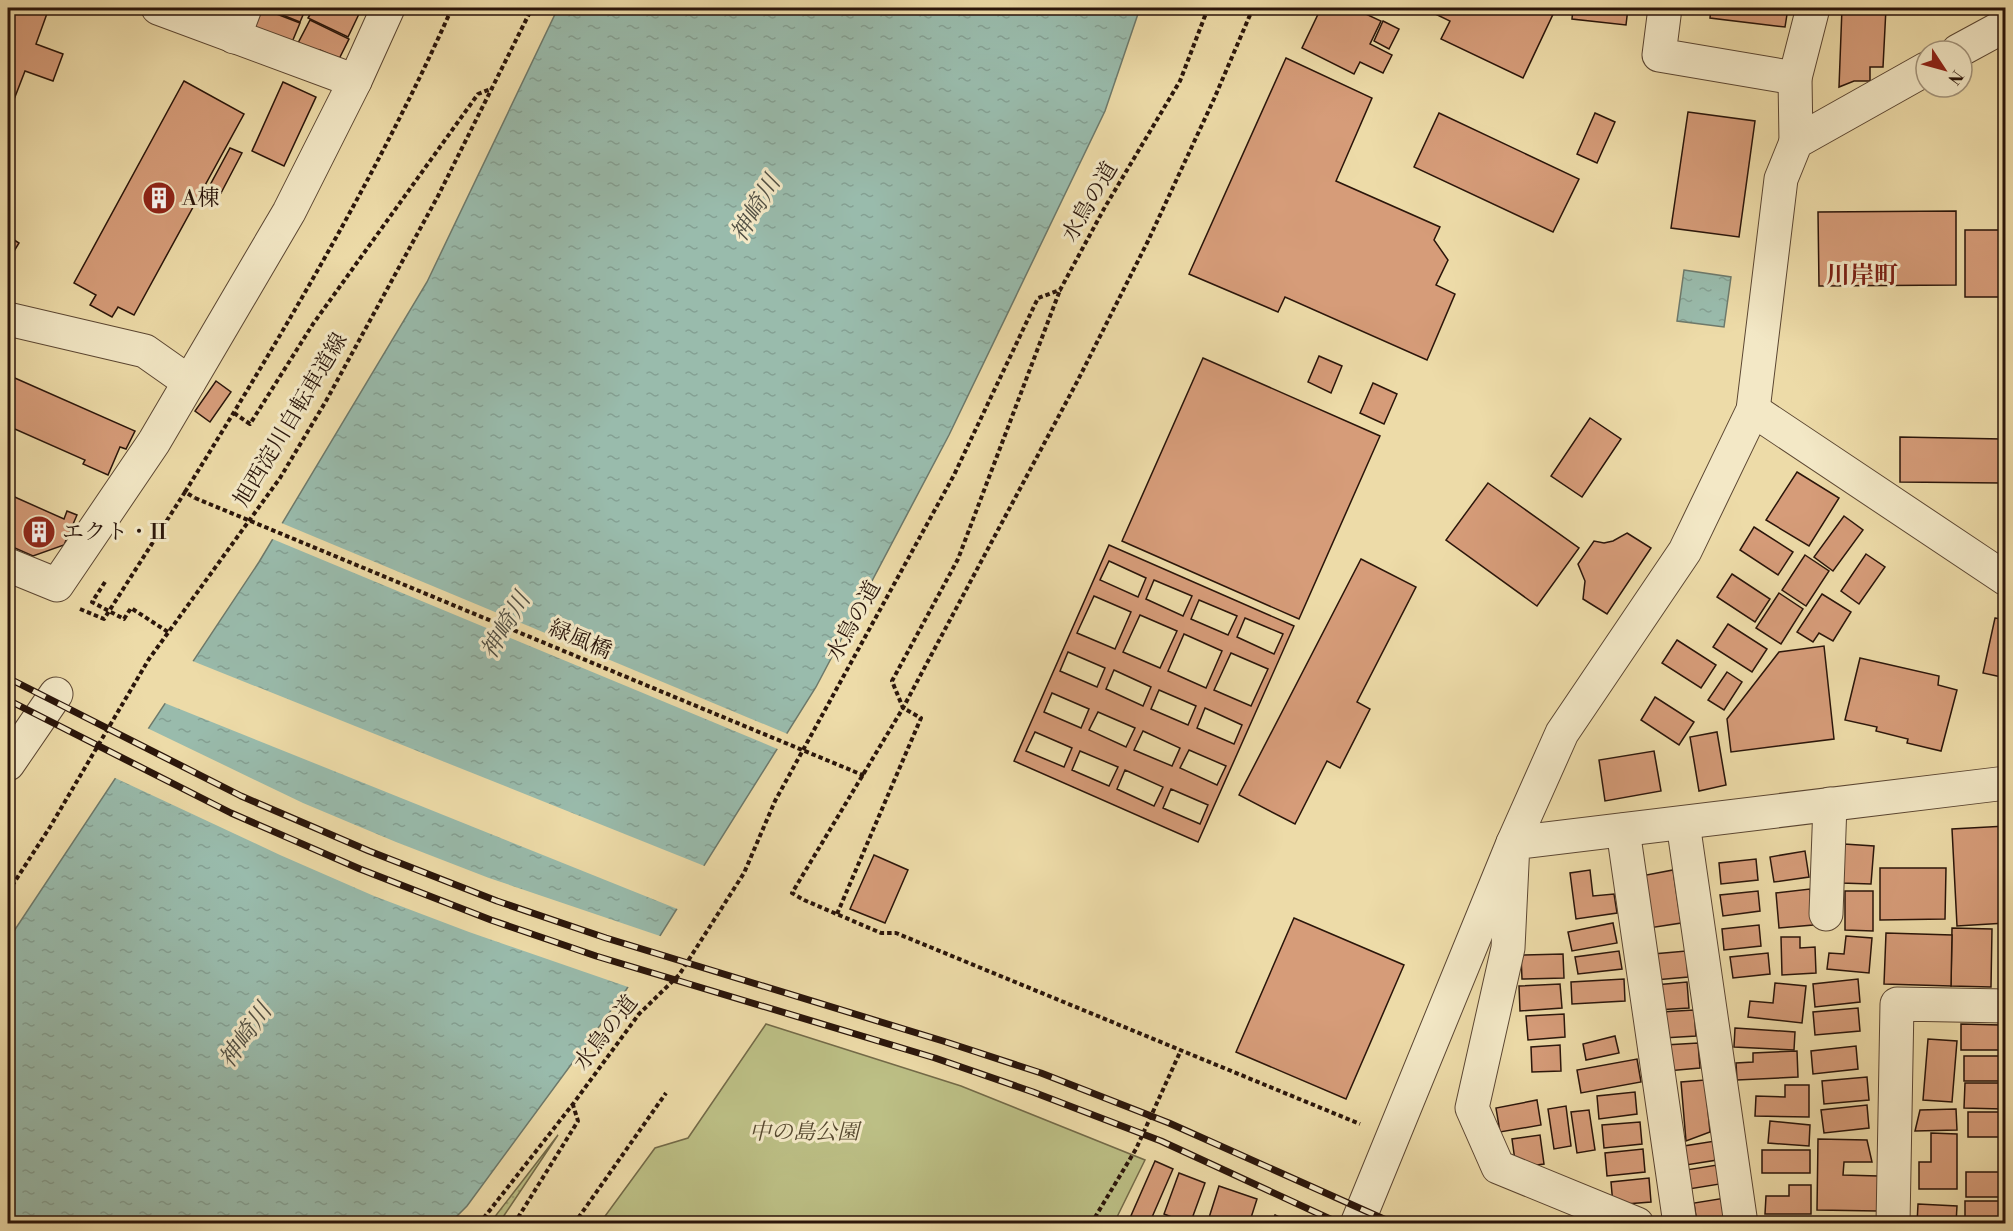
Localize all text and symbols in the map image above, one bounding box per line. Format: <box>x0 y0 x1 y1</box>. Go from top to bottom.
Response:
north arrow <box>1914 39 1974 99</box>
text: N <box>1943 66 1967 89</box>
street label: 水鳥の道 <box>1056 157 1124 247</box>
water label: 神崎川 <box>725 168 789 248</box>
building icon: A棟 <box>141 180 177 216</box>
place label: A棟 <box>181 185 219 212</box>
district label: 川岸町 <box>1826 261 1898 291</box>
street label: 旭西淀川自転車道線 <box>228 328 354 512</box>
building icon: エクト・II <box>21 514 57 550</box>
place label: エクト・II <box>62 519 167 546</box>
street label: 水鳥の道 <box>821 576 887 666</box>
water label: 神崎川 <box>475 585 539 665</box>
street label: 緑風橋 <box>544 615 616 665</box>
street label: 水鳥の道 <box>568 990 644 1076</box>
water label: 神崎川 <box>213 995 281 1074</box>
park label: 中の島公園 <box>749 1119 862 1146</box>

